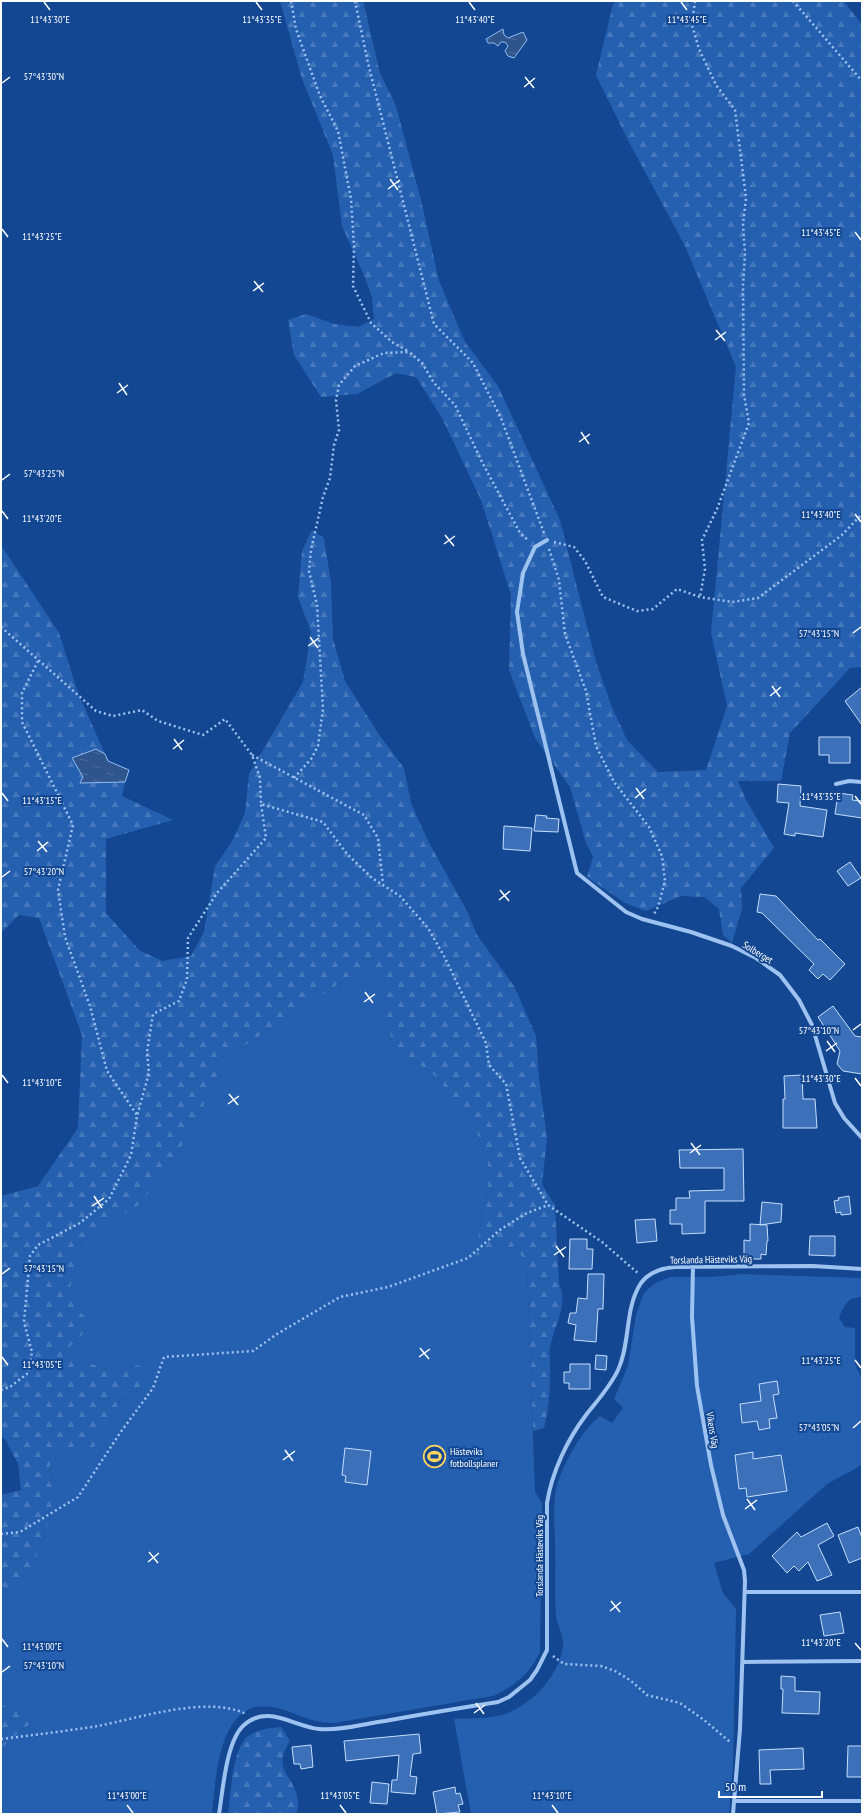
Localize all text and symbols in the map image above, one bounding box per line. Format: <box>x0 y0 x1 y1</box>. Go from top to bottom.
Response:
text: 11°43'30"E <box>30 13 70 26</box>
text: 11°43'35"E <box>242 13 282 26</box>
text: 11°43'40"E <box>455 13 495 26</box>
text: 11°43'45"E <box>667 13 707 26</box>
text: 57°43'30"N <box>24 70 64 83</box>
text: 11°43'45"E <box>801 226 841 239</box>
text: 11°43'25"E <box>22 230 62 243</box>
text: 57°43'25"N <box>24 467 64 480</box>
text: 11°43'40"E <box>801 508 841 521</box>
text: 11°43'20"E <box>22 512 62 525</box>
text: 57°43'15"N <box>799 627 839 640</box>
text: 11°43'35"E <box>801 790 841 803</box>
text: 11°43'15"E <box>22 794 62 807</box>
text: 57°43'20"N <box>24 865 64 878</box>
street label: Solberget <box>740 938 776 967</box>
text: 57°43'10"N <box>799 1024 839 1037</box>
text: 11°43'30"E <box>801 1072 841 1085</box>
text: 11°43'10"E <box>22 1076 62 1089</box>
street label: Torslanda Hästeviks Väg <box>670 1252 752 1267</box>
text: 57°43'15"N <box>24 1262 64 1275</box>
text: 11°43'25"E <box>801 1354 841 1367</box>
text: 11°43'05"E <box>22 1358 62 1371</box>
street label: Vikens Väg <box>703 1410 722 1449</box>
text: 57°43'05"N <box>799 1421 839 1434</box>
sports icon: Hästeviks fotbollsplaner <box>421 1444 447 1470</box>
place label: Hästeviks fotbollsplaner <box>450 1445 498 1470</box>
street label: Torslanda Hästeviks Väg <box>533 1515 546 1597</box>
text: 11°43'20"E <box>801 1636 841 1649</box>
text: 11°43'00"E <box>22 1640 62 1653</box>
text: 57°43'10"N <box>24 1659 64 1672</box>
scale bar <box>719 1773 822 1799</box>
text: 50 m <box>725 1779 746 1794</box>
text: 11°43'00"E <box>107 1789 147 1802</box>
text: 11°43'05"E <box>320 1789 360 1802</box>
text: 11°43'10"E <box>532 1789 572 1802</box>

